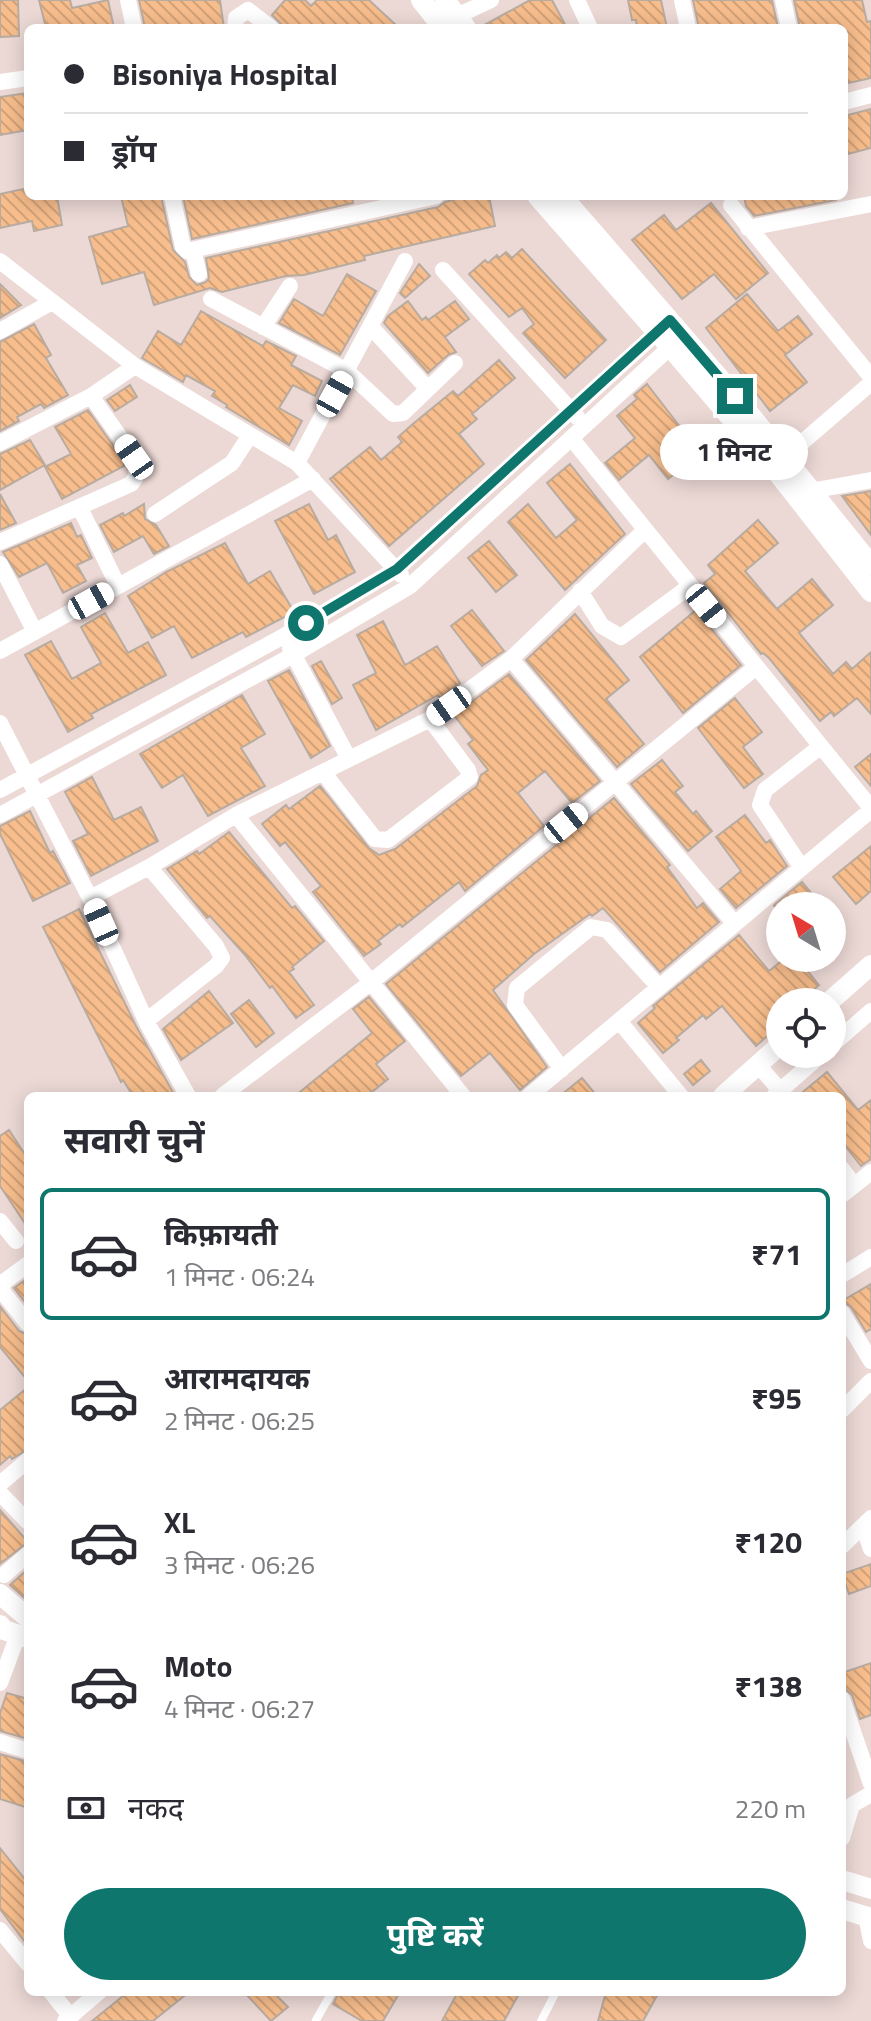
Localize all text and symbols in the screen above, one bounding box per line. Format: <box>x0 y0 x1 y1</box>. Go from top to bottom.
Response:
text: Bisoniya Hospital <box>112 51 338 97</box>
text: ड्रॉप <box>112 128 156 174</box>
car <box>313 367 357 421</box>
route end <box>717 378 753 414</box>
callout: 1 मिनट <box>661 424 809 480</box>
car <box>110 430 158 484</box>
text: 1 मिनट <box>697 432 771 471</box>
car <box>64 579 118 623</box>
car <box>682 580 730 632</box>
route start <box>288 605 324 641</box>
car <box>422 682 476 730</box>
car <box>540 799 592 847</box>
north arrow <box>766 892 846 972</box>
map controls <box>766 892 846 1068</box>
car <box>80 895 122 949</box>
button: locate <box>766 988 846 1068</box>
text: सवारी चुनें <box>64 1112 204 1167</box>
text: किफ़ायती <box>164 1211 278 1257</box>
icon: car <box>68 1218 140 1290</box>
text: ₹71 <box>751 1231 802 1277</box>
text: 1 मिनट · 06:24 <box>164 1257 315 1296</box>
text: आरामदायक <box>164 1355 310 1401</box>
icon: car <box>68 1362 140 1434</box>
text: ₹95 <box>751 1375 802 1421</box>
text: 2 मिनट · 06:25 <box>164 1401 315 1440</box>
text: XL <box>164 1499 195 1545</box>
icon: car <box>68 1506 140 1578</box>
text: ₹120 <box>734 1519 802 1565</box>
text: 3 मिनट · 06:26 <box>164 1545 315 1584</box>
text: Moto <box>164 1643 232 1689</box>
icon: car <box>68 1650 140 1722</box>
text: ₹138 <box>734 1663 802 1709</box>
text: 4 मिनट · 06:27 <box>164 1689 315 1728</box>
text: नकद <box>128 1785 184 1831</box>
icon: cash <box>64 1786 108 1830</box>
text: 220 m <box>735 1789 806 1828</box>
button: पुष्टि करें <box>64 1888 806 1980</box>

